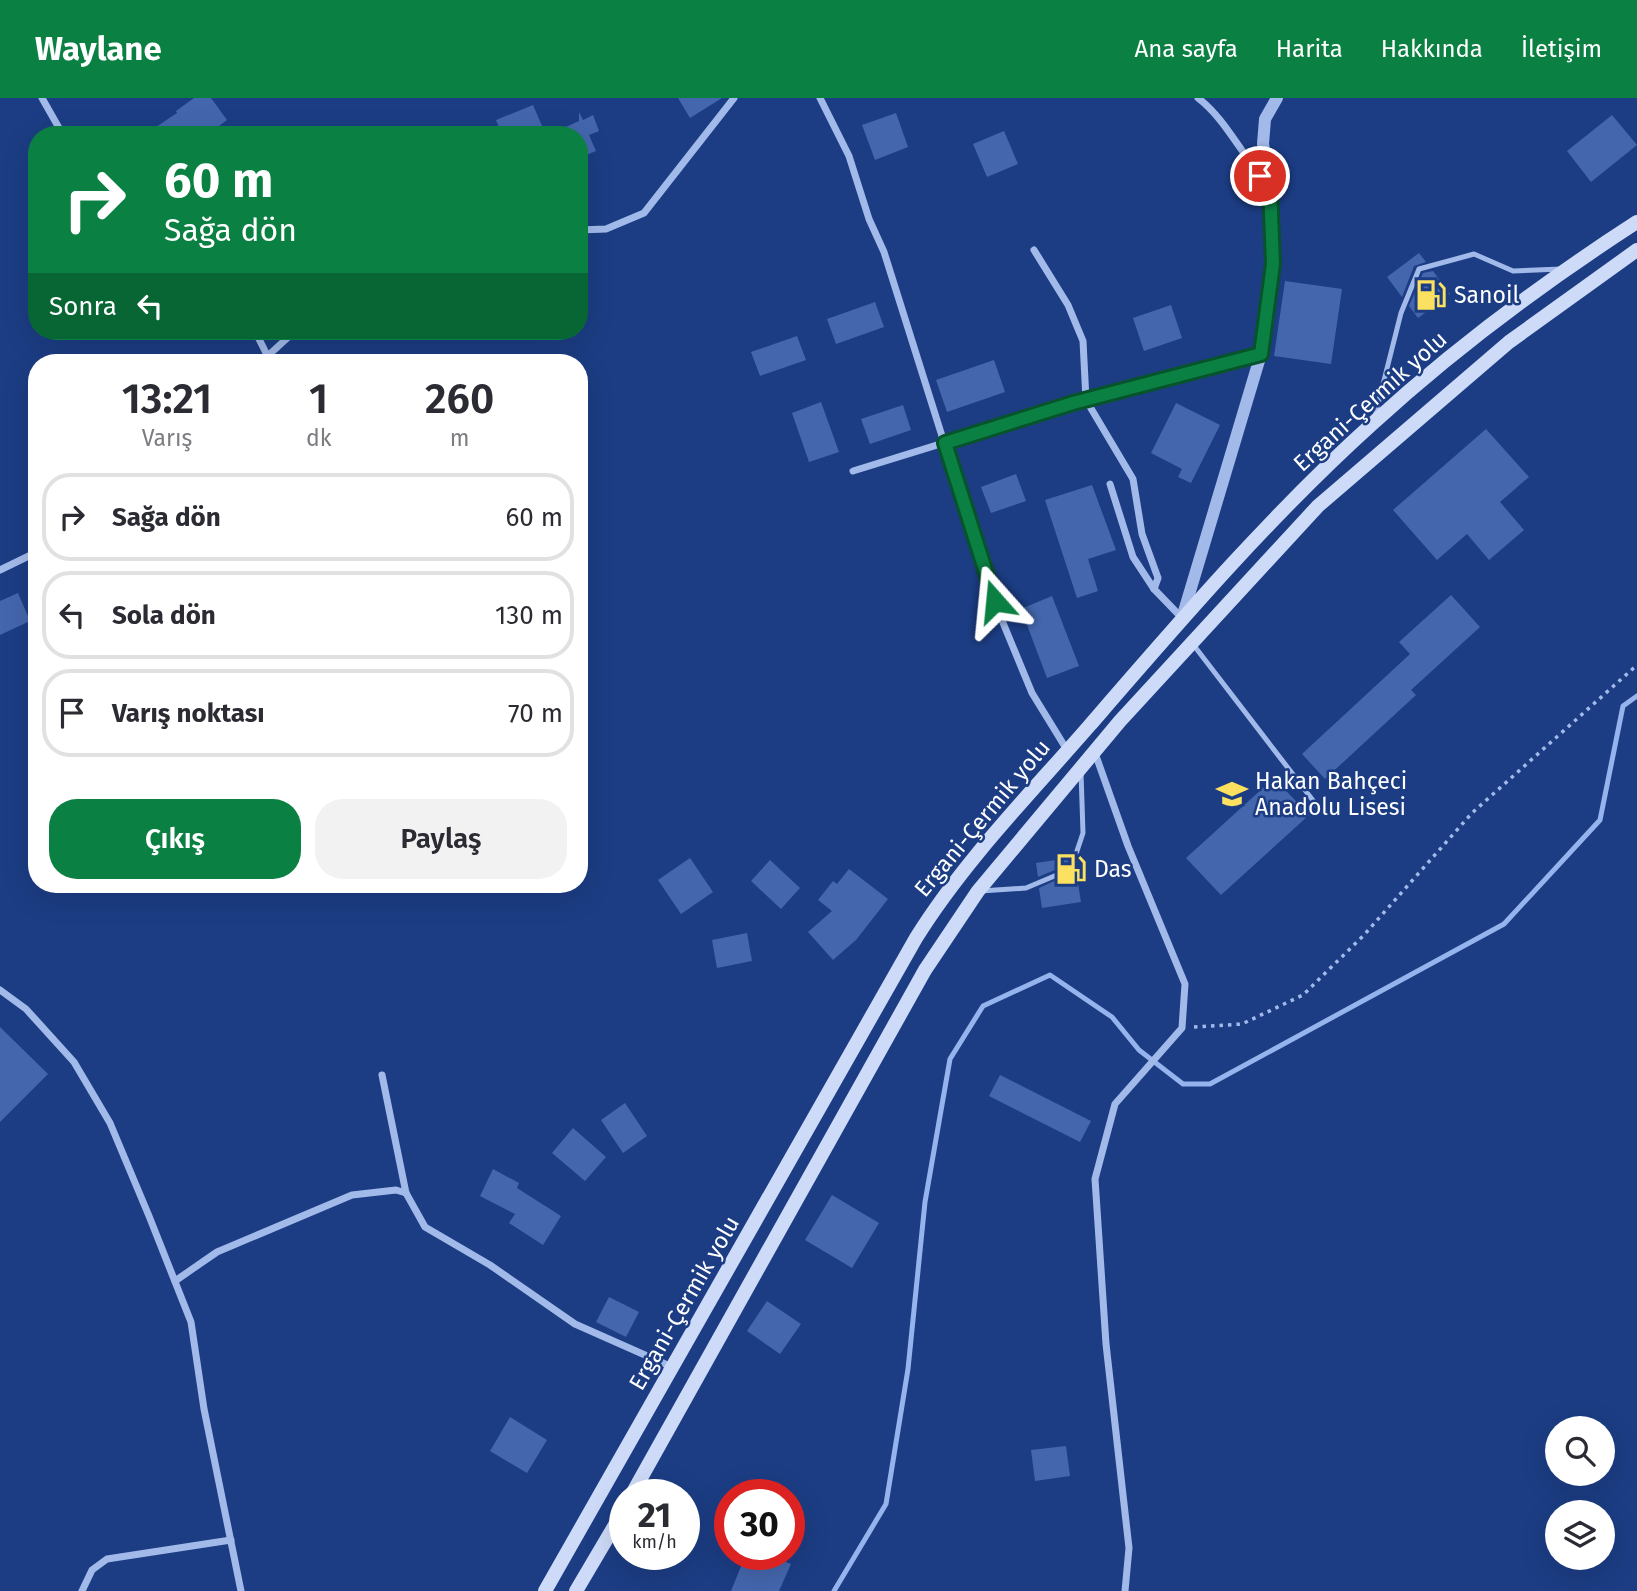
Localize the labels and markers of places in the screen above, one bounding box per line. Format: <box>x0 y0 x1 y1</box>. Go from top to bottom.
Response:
pin <box>1230 146 1290 206</box>
fuel station icon: Sanoil <box>1414 278 1448 312</box>
place label: Sanoil <box>1454 281 1519 309</box>
place label: Hakan Bahçeci Anadolu Lisesi <box>1255 767 1407 821</box>
school or university icon: Hakan Bahçeci Anadolu Lisesi <box>1215 777 1249 811</box>
fuel station icon: Das <box>1054 852 1088 886</box>
place label: Das <box>1094 855 1132 883</box>

